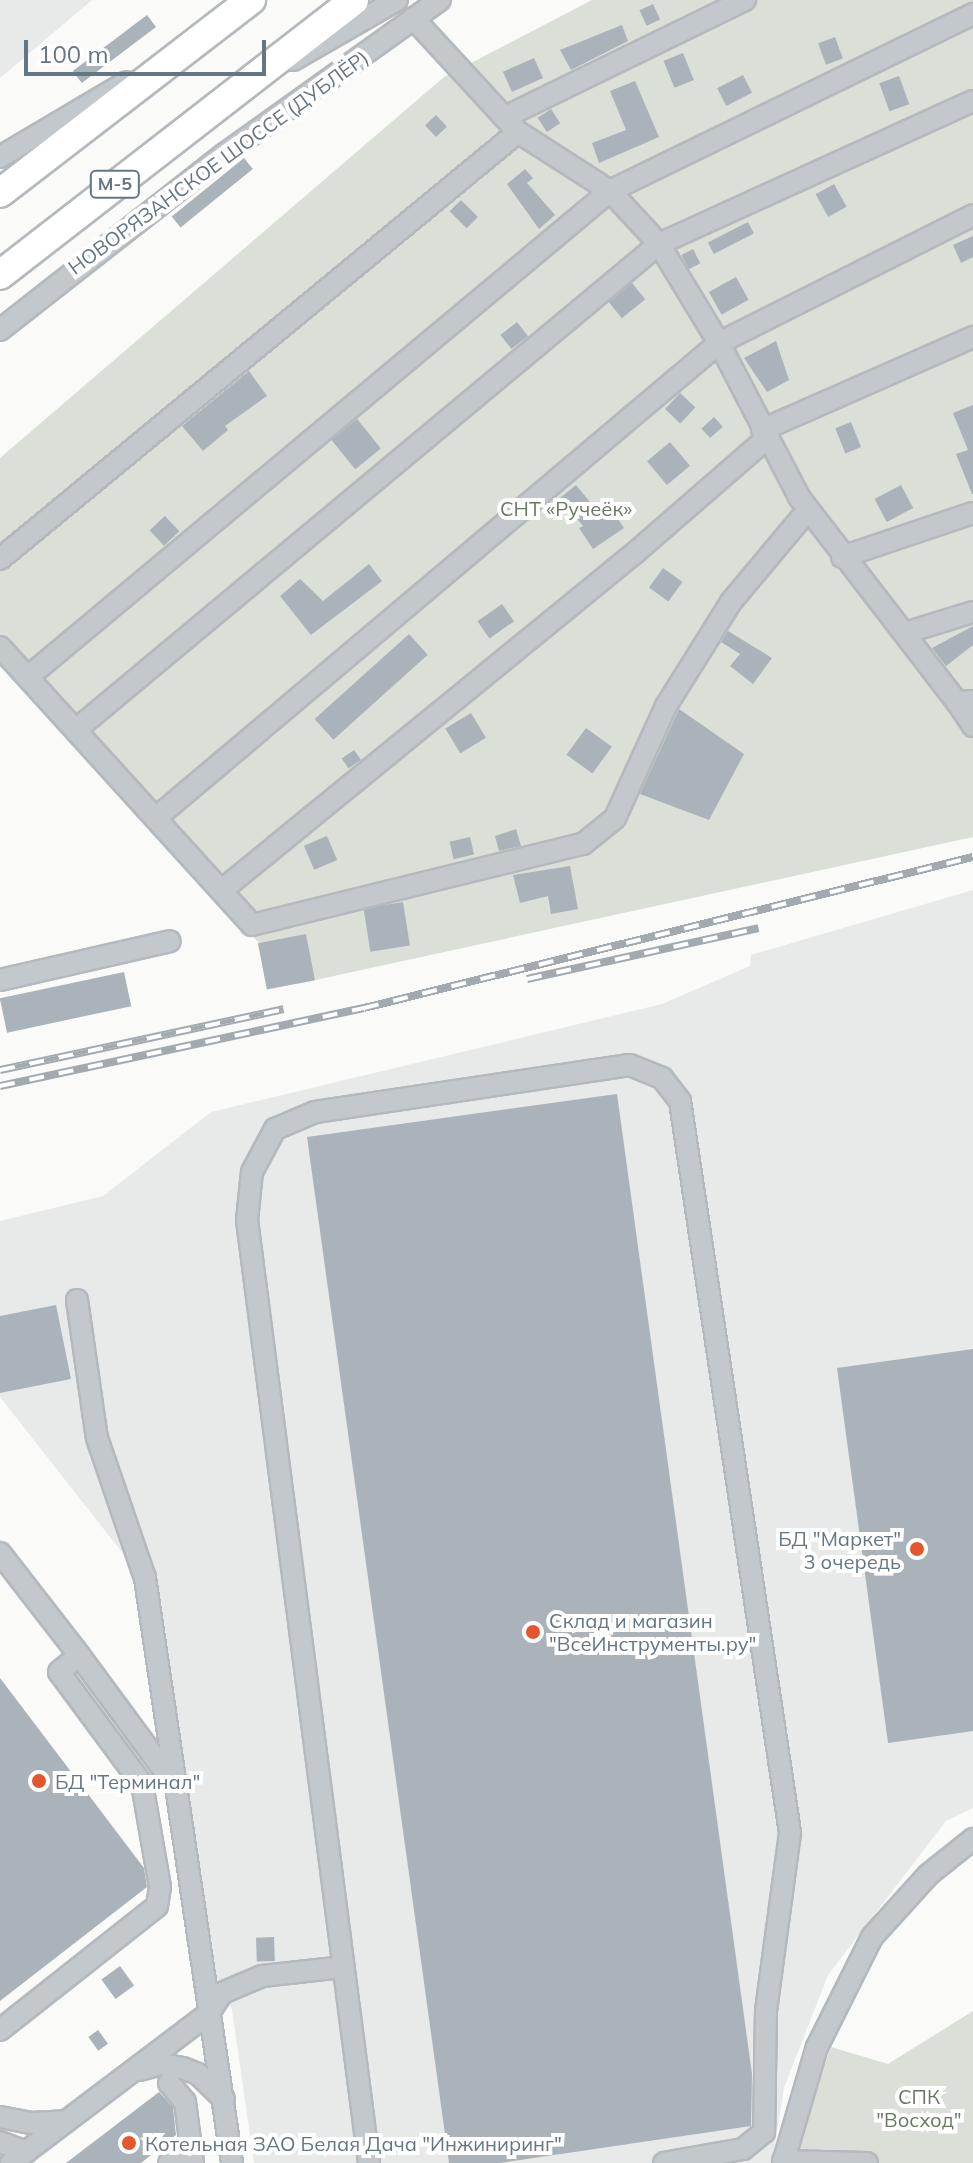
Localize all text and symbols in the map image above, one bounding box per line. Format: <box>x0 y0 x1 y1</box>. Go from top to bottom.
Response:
scale bar <box>28 24 270 74</box>
text: 100 m <box>38 39 109 69</box>
street label: НОВОРЯЗАНСКОЕ ШОССЕ (ДУБЛЁР) <box>63 45 373 279</box>
road number: М-5 <box>89 170 141 198</box>
park label: СНТ «Ручеёк» <box>500 496 632 520</box>
place label: БД "Маркет" 3 очередь <box>778 1526 901 1573</box>
marker: БД "Маркет" 3 очередь <box>908 1540 926 1558</box>
place label: Склад и магазин "ВсеИнструменты.ру" <box>549 1608 756 1655</box>
marker: Склад и магазин "ВсеИнструменты.ру" <box>524 1623 542 1641</box>
place label: БД "Терминал" <box>55 1769 200 1793</box>
marker: БД "Терминал" <box>30 1772 48 1790</box>
park label: СПК "Восход" <box>876 2084 962 2131</box>
place label: Котельная ЗАО Белая Дача "Инжиниринг" <box>145 2131 562 2155</box>
marker: Котельная ЗАО Белая Дача "Инжиниринг" <box>120 2134 138 2152</box>

